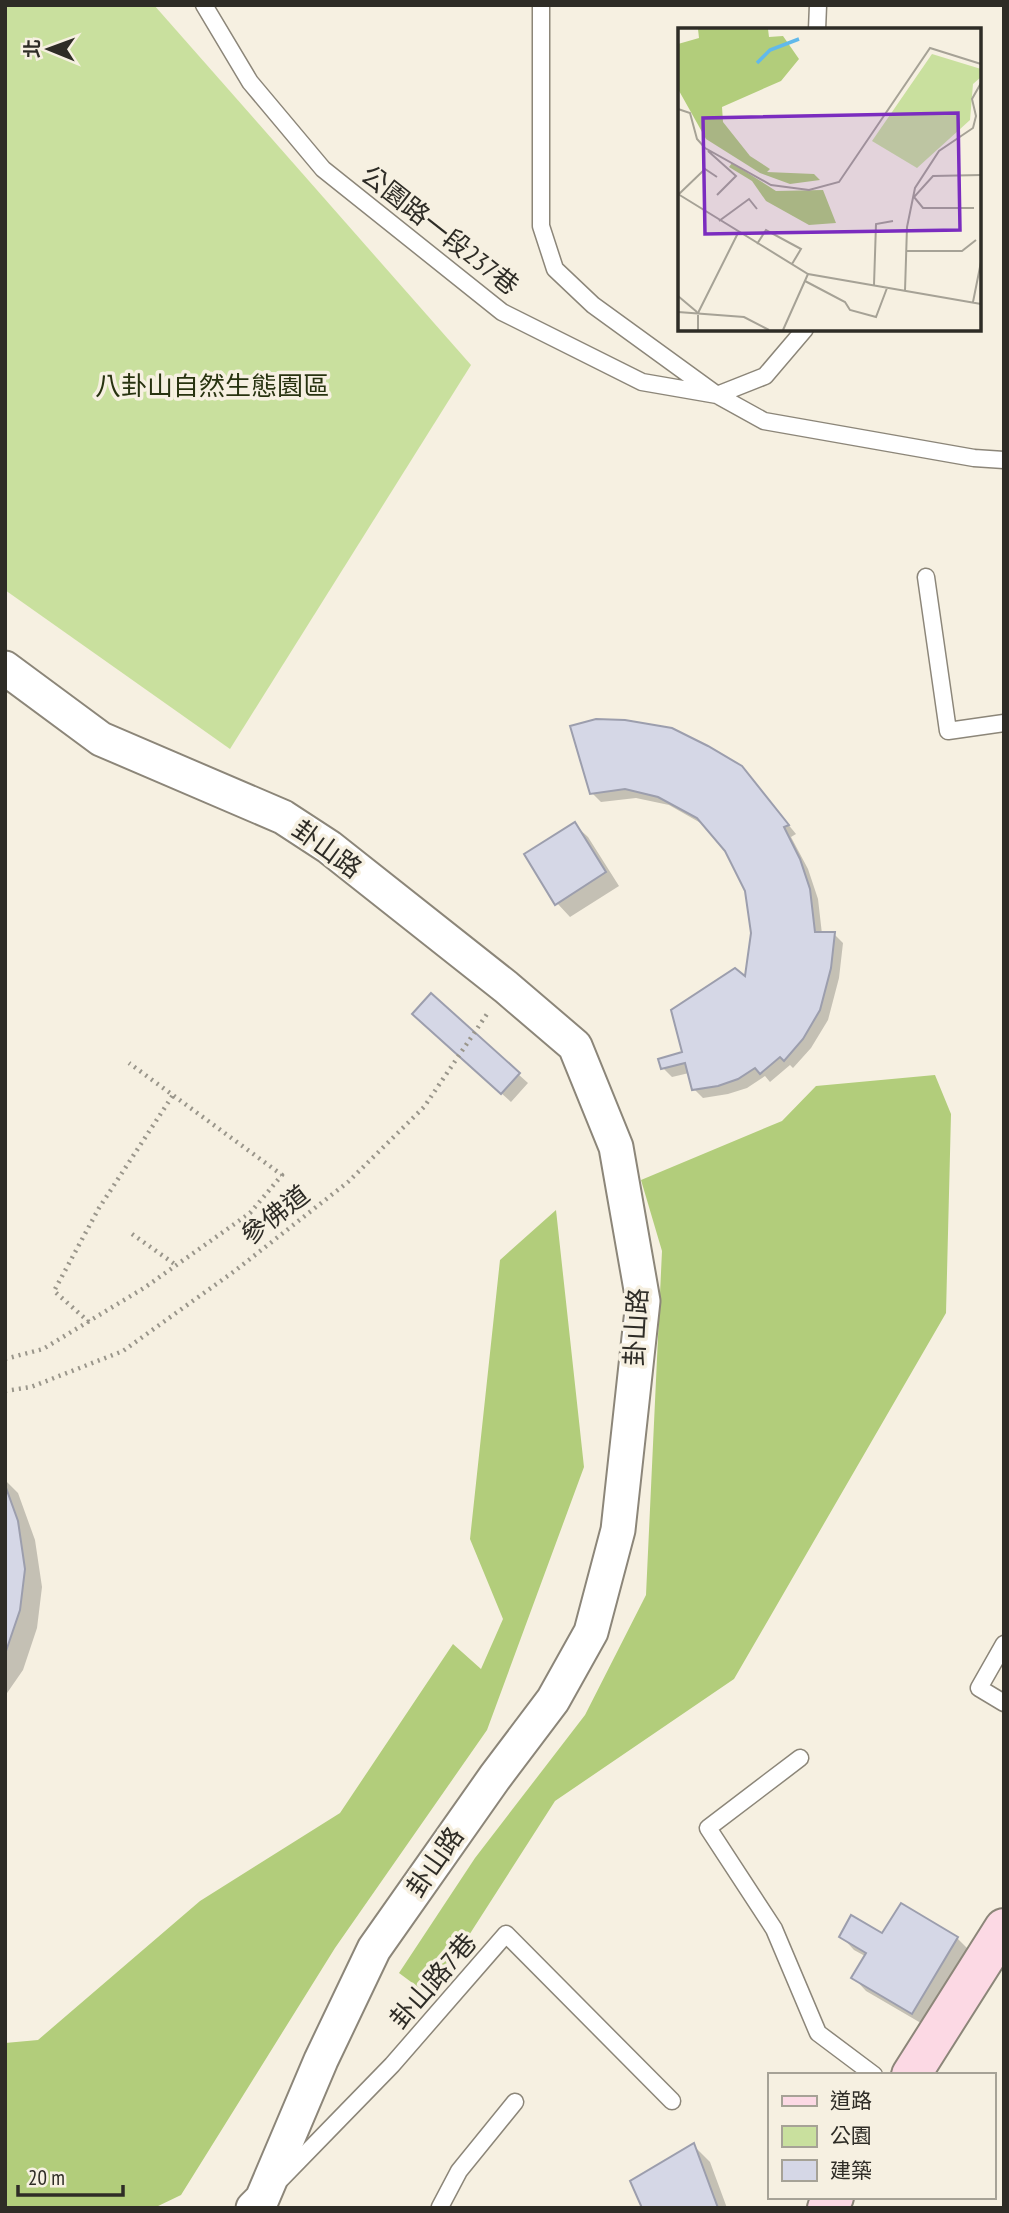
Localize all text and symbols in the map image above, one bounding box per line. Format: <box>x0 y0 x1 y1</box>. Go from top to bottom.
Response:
north arrow <box>14 14 84 84</box>
inset map <box>678 28 981 331</box>
text: 北 <box>20 39 44 58</box>
street label: 公園路一段237巷 <box>355 158 526 301</box>
park label: 八卦山自然生態園區 <box>95 369 329 402</box>
street label: 卦山路 <box>286 812 369 885</box>
street label: 參佛道 <box>234 1178 316 1252</box>
street label: 卦山路 <box>617 1287 654 1367</box>
street label: 卦山路 <box>399 1820 470 1903</box>
street label: 卦山路7巷 <box>382 1926 483 2035</box>
legend <box>768 2073 995 2199</box>
text: 道路 <box>830 2087 872 2114</box>
text: 公園 <box>830 2122 872 2149</box>
scale bar <box>18 2154 122 2198</box>
text: 建築 <box>830 2157 872 2184</box>
text: 20 m <box>28 2164 65 2191</box>

